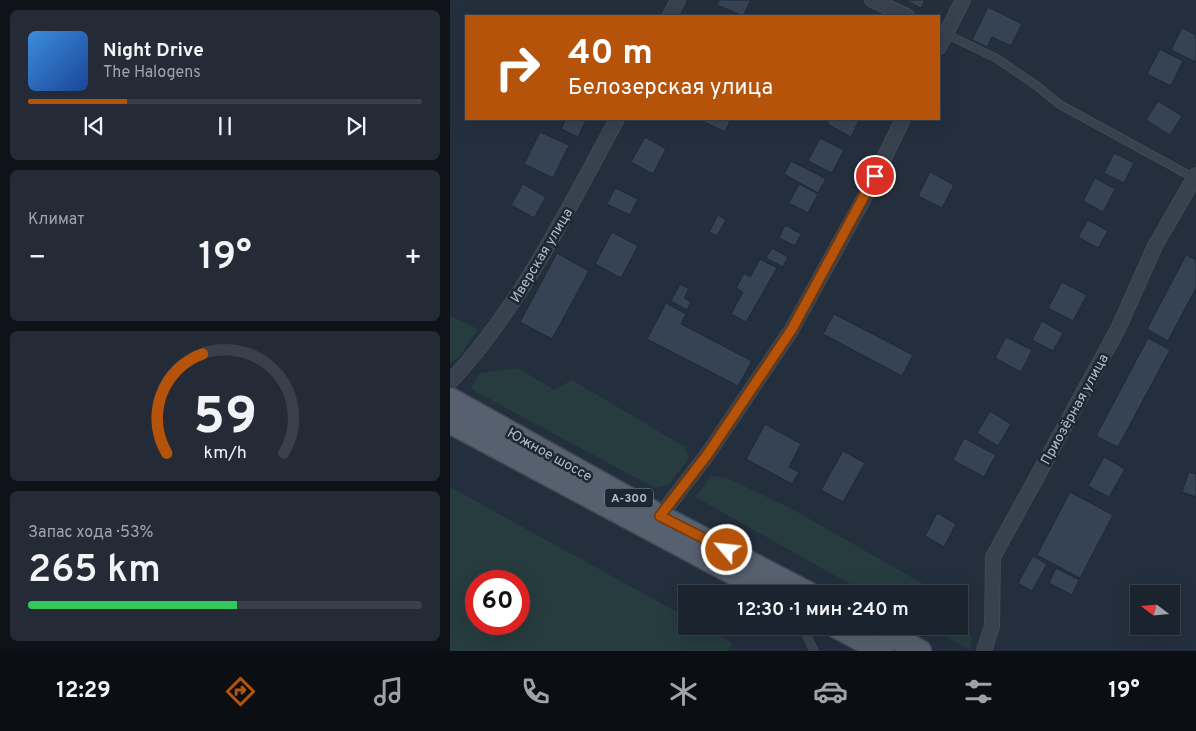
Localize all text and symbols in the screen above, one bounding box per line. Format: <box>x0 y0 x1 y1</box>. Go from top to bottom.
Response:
text: 40 m <box>568 32 653 76</box>
icon: right <box>485 35 550 100</box>
text: Night Drive <box>103 39 204 63</box>
text: The Halogens <box>103 63 201 83</box>
text: Белозерская улица <box>568 75 773 102</box>
icon: previous <box>80 112 108 140</box>
icon: pause <box>211 112 239 140</box>
icon: next <box>342 112 370 140</box>
pin <box>854 155 896 197</box>
icon: arrive <box>861 162 889 190</box>
street label: Иверская улица <box>507 205 577 306</box>
text: Климат <box>28 210 85 230</box>
text: 19° <box>198 234 252 283</box>
text: − <box>28 241 46 277</box>
text: + <box>404 241 422 277</box>
street label: Приозёрная улица <box>1038 351 1113 468</box>
text: 59 <box>193 386 257 452</box>
street label: Южное шоссе <box>504 425 595 486</box>
text: km/h <box>203 442 247 465</box>
road number: А-300 <box>605 488 653 508</box>
text: Запас хода · 53% <box>28 523 154 543</box>
position arrow <box>700 523 752 575</box>
text: 265 km <box>28 547 161 596</box>
speed limit sign: 60 <box>465 570 530 635</box>
north arrow <box>1130 585 1180 635</box>
map controls <box>1130 585 1180 635</box>
text: 12:30 · 1 мин · 240 m <box>737 598 909 622</box>
icon: directions <box>223 674 258 709</box>
icon: music <box>371 674 406 709</box>
icon: phone <box>518 674 553 709</box>
icon: climate <box>666 674 701 709</box>
icon: car <box>813 674 848 709</box>
icon: filters <box>961 674 996 709</box>
text: 12:29 <box>56 678 111 705</box>
text: 19° <box>1108 678 1140 705</box>

